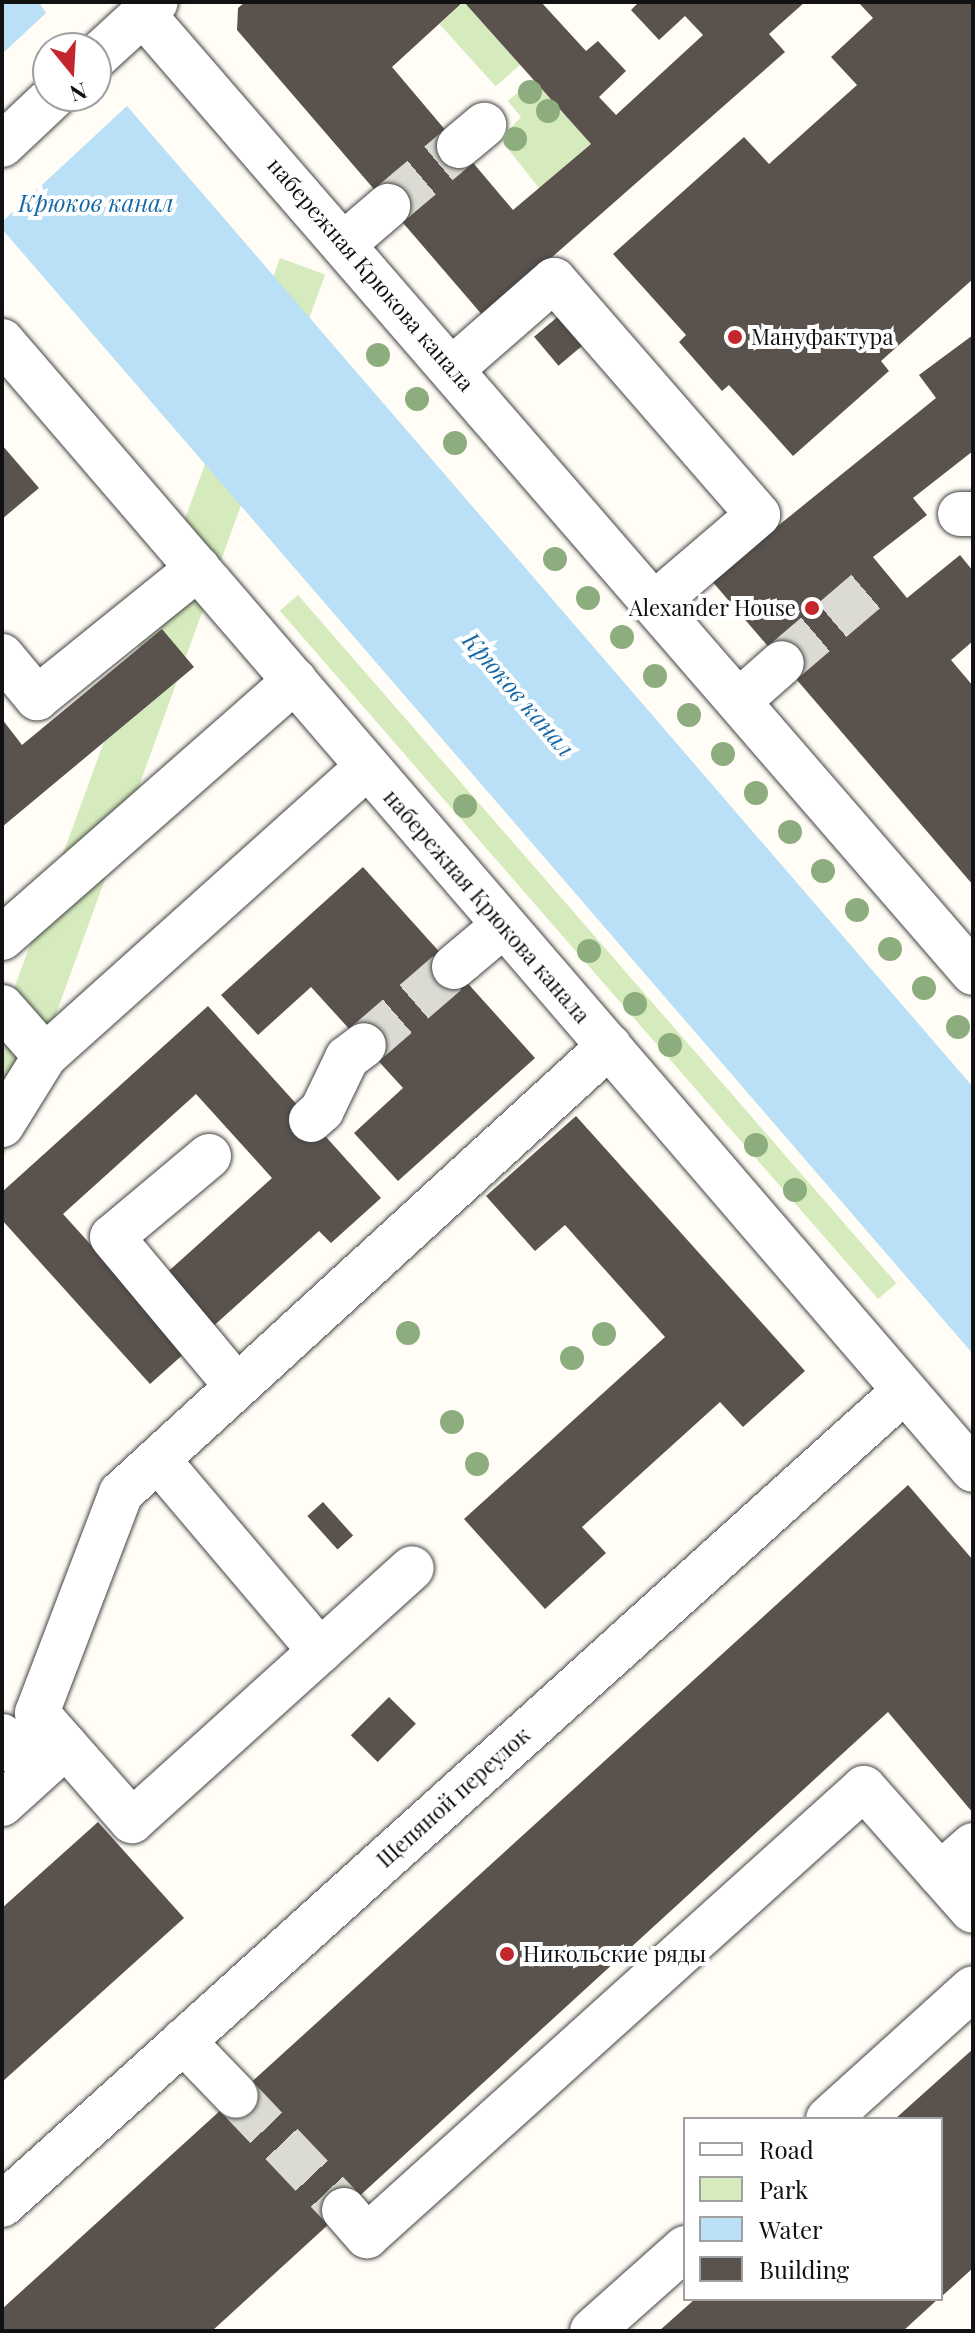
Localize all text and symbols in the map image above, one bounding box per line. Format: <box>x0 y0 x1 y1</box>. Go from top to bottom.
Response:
north arrow <box>32 32 112 112</box>
text: N <box>67 76 91 110</box>
street label: набережная Крюкова канала <box>262 152 480 396</box>
water label: Крюков канал <box>18 189 174 217</box>
place label: Мануфактура <box>751 324 893 350</box>
marker: Мануфактура <box>726 328 744 346</box>
place label: Alexander House <box>628 595 796 621</box>
marker: Alexander House <box>803 599 821 617</box>
water label: Крюков канал <box>457 626 581 762</box>
street label: набережная Крюкова канала <box>378 784 596 1028</box>
street label: Щепяной переулок <box>371 1721 535 1873</box>
place label: Никольские ряды <box>523 1941 706 1967</box>
marker: Никольские ряды <box>498 1945 516 1963</box>
legend <box>683 2117 943 2301</box>
text: Road <box>759 2133 814 2165</box>
text: Park <box>759 2173 808 2205</box>
text: Water <box>759 2213 823 2245</box>
text: Building <box>759 2253 849 2285</box>

